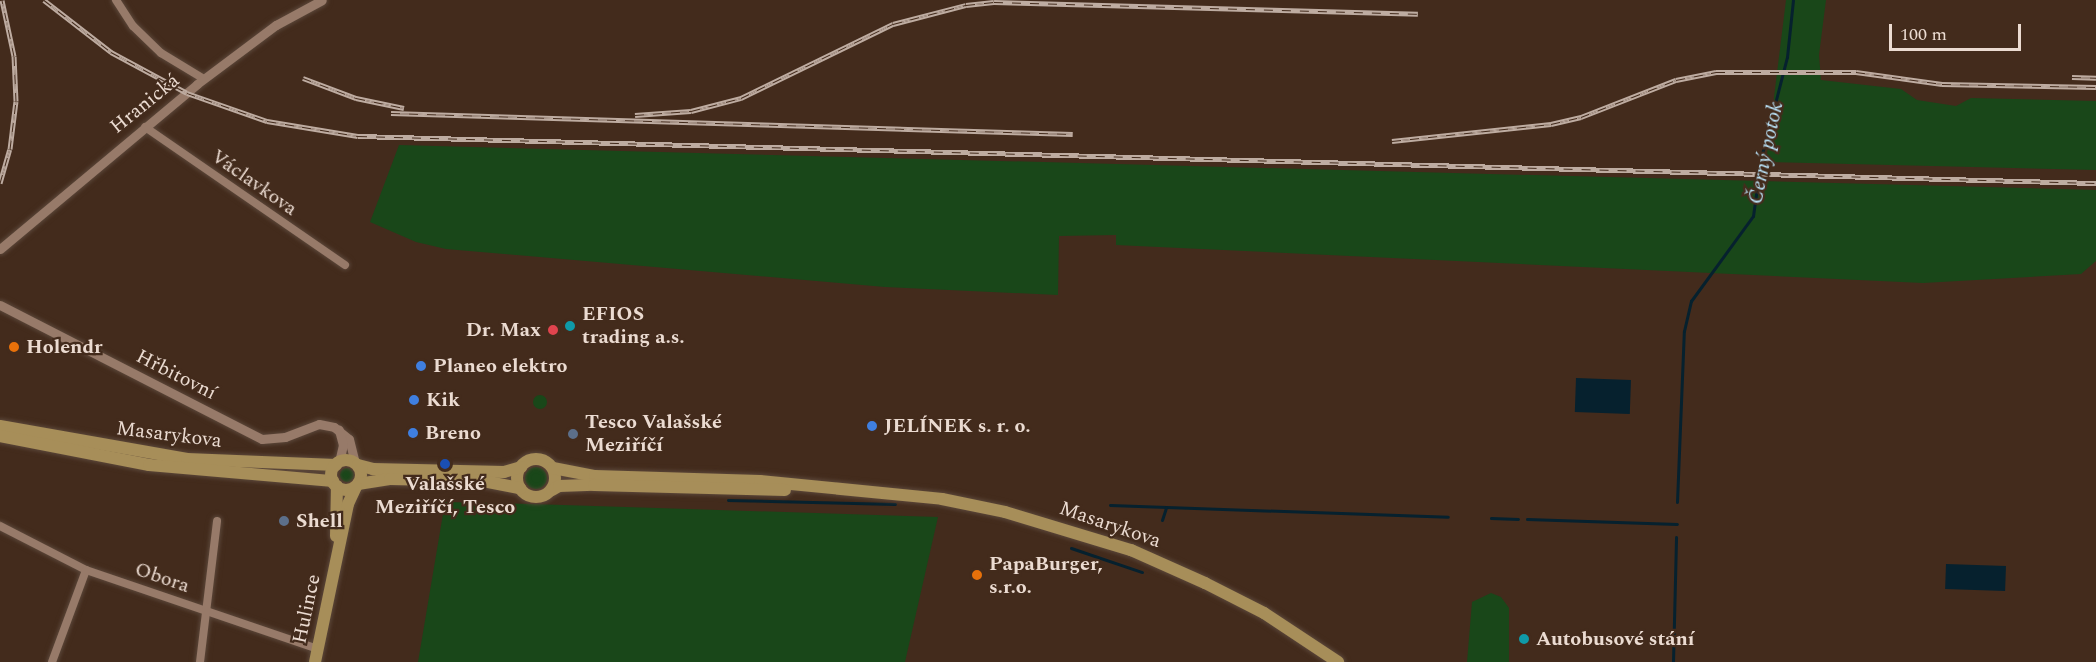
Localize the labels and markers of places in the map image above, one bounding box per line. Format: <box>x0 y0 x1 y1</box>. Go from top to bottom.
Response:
place label: EFIOS trading a.s. <box>582 302 685 349</box>
place label: Dr. Max <box>466 318 541 342</box>
marker: EFIOS trading a.s. <box>563 319 577 333</box>
marker: Dr. Max <box>546 323 560 337</box>
place label: Holendr <box>26 335 103 359</box>
marker: Holendr <box>7 340 21 354</box>
place label: Planeo elektro <box>433 354 567 378</box>
marker: Planeo elektro <box>414 359 428 373</box>
place label: Kik <box>426 388 460 412</box>
marker: Kik <box>407 393 421 407</box>
place label: Tesco Valašské Meziříčí <box>585 410 722 457</box>
place label: JELÍNEK s. r. o. <box>884 414 1031 438</box>
marker: JELÍNEK s. r. o. <box>865 419 879 433</box>
place label: Breno <box>425 421 481 445</box>
marker: Breno <box>406 426 420 440</box>
marker: Tesco Valašské Meziříčí <box>566 427 580 441</box>
marker: Valašské Meziříčí, Tesco <box>438 457 452 471</box>
place label: Valašské Meziříčí, Tesco <box>375 473 515 520</box>
place label: Shell <box>296 509 343 533</box>
marker: Shell <box>277 514 291 528</box>
place label: PapaBurger, s.r.o. <box>989 552 1103 599</box>
marker: PapaBurger, s.r.o. <box>970 568 984 582</box>
place label: Autobusové stání <box>1536 627 1694 651</box>
marker: Autobusové stání <box>1517 632 1531 646</box>

